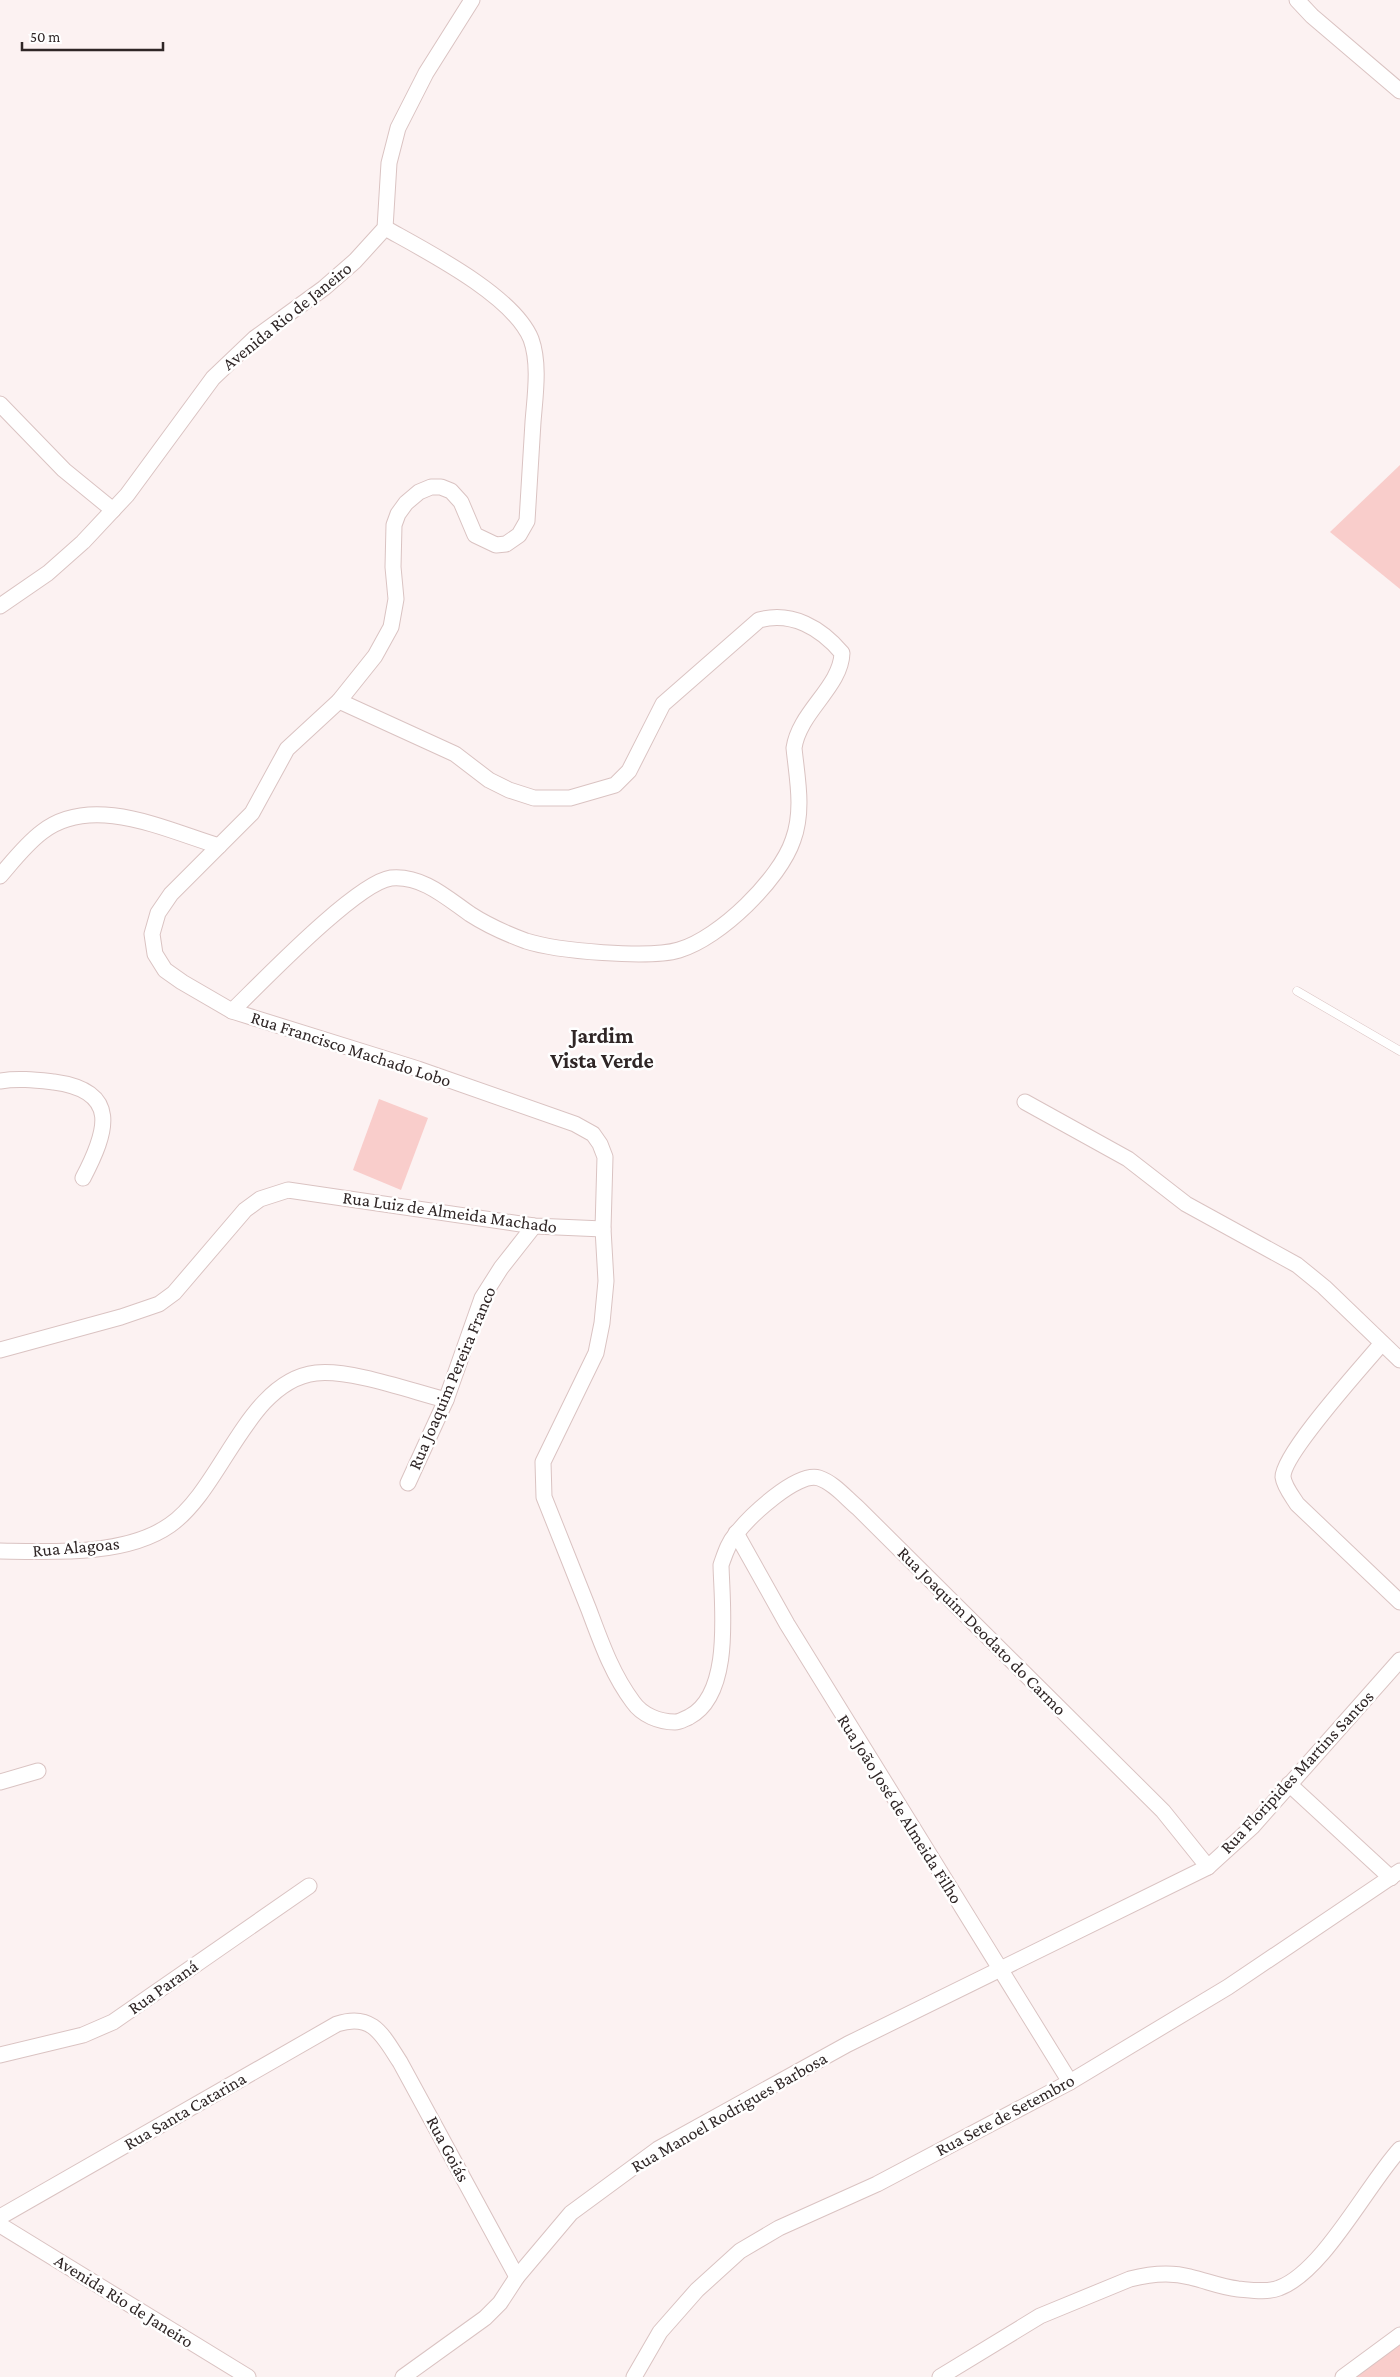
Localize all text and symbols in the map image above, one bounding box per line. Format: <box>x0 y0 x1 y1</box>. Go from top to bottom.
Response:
scale bar <box>22 20 164 52</box>
text: 50 m <box>30 29 60 45</box>
street label: Avenida Rio de Janeiro <box>218 258 356 374</box>
street label: Rua Francisco Machado Lobo <box>248 1007 454 1091</box>
district label: Jardim Vista Verde <box>549 1023 654 1073</box>
street label: Rua Luiz de Almeida Machado <box>342 1187 558 1237</box>
street label: Rua Joaquim Pereira Franco <box>404 1283 500 1473</box>
street label: Rua Alagoas <box>32 1533 120 1561</box>
street label: Rua Joaquim Deodato do Carmo <box>894 1543 1070 1719</box>
street label: Rua Floripides Martins Santos <box>1216 1686 1378 1858</box>
street label: Rua João José de Almeida Filho <box>833 1711 967 1907</box>
street label: Rua Paraná <box>124 1956 202 2018</box>
street label: Rua Manoel Rodrigues Barbosa <box>628 2048 830 2176</box>
street label: Rua Santa Catarina <box>121 2068 249 2154</box>
street label: Rua Sete de Setembro <box>932 2070 1078 2160</box>
street label: Rua Goiás <box>422 2113 474 2185</box>
street label: Avenida Rio de Janeiro <box>51 2250 197 2352</box>

